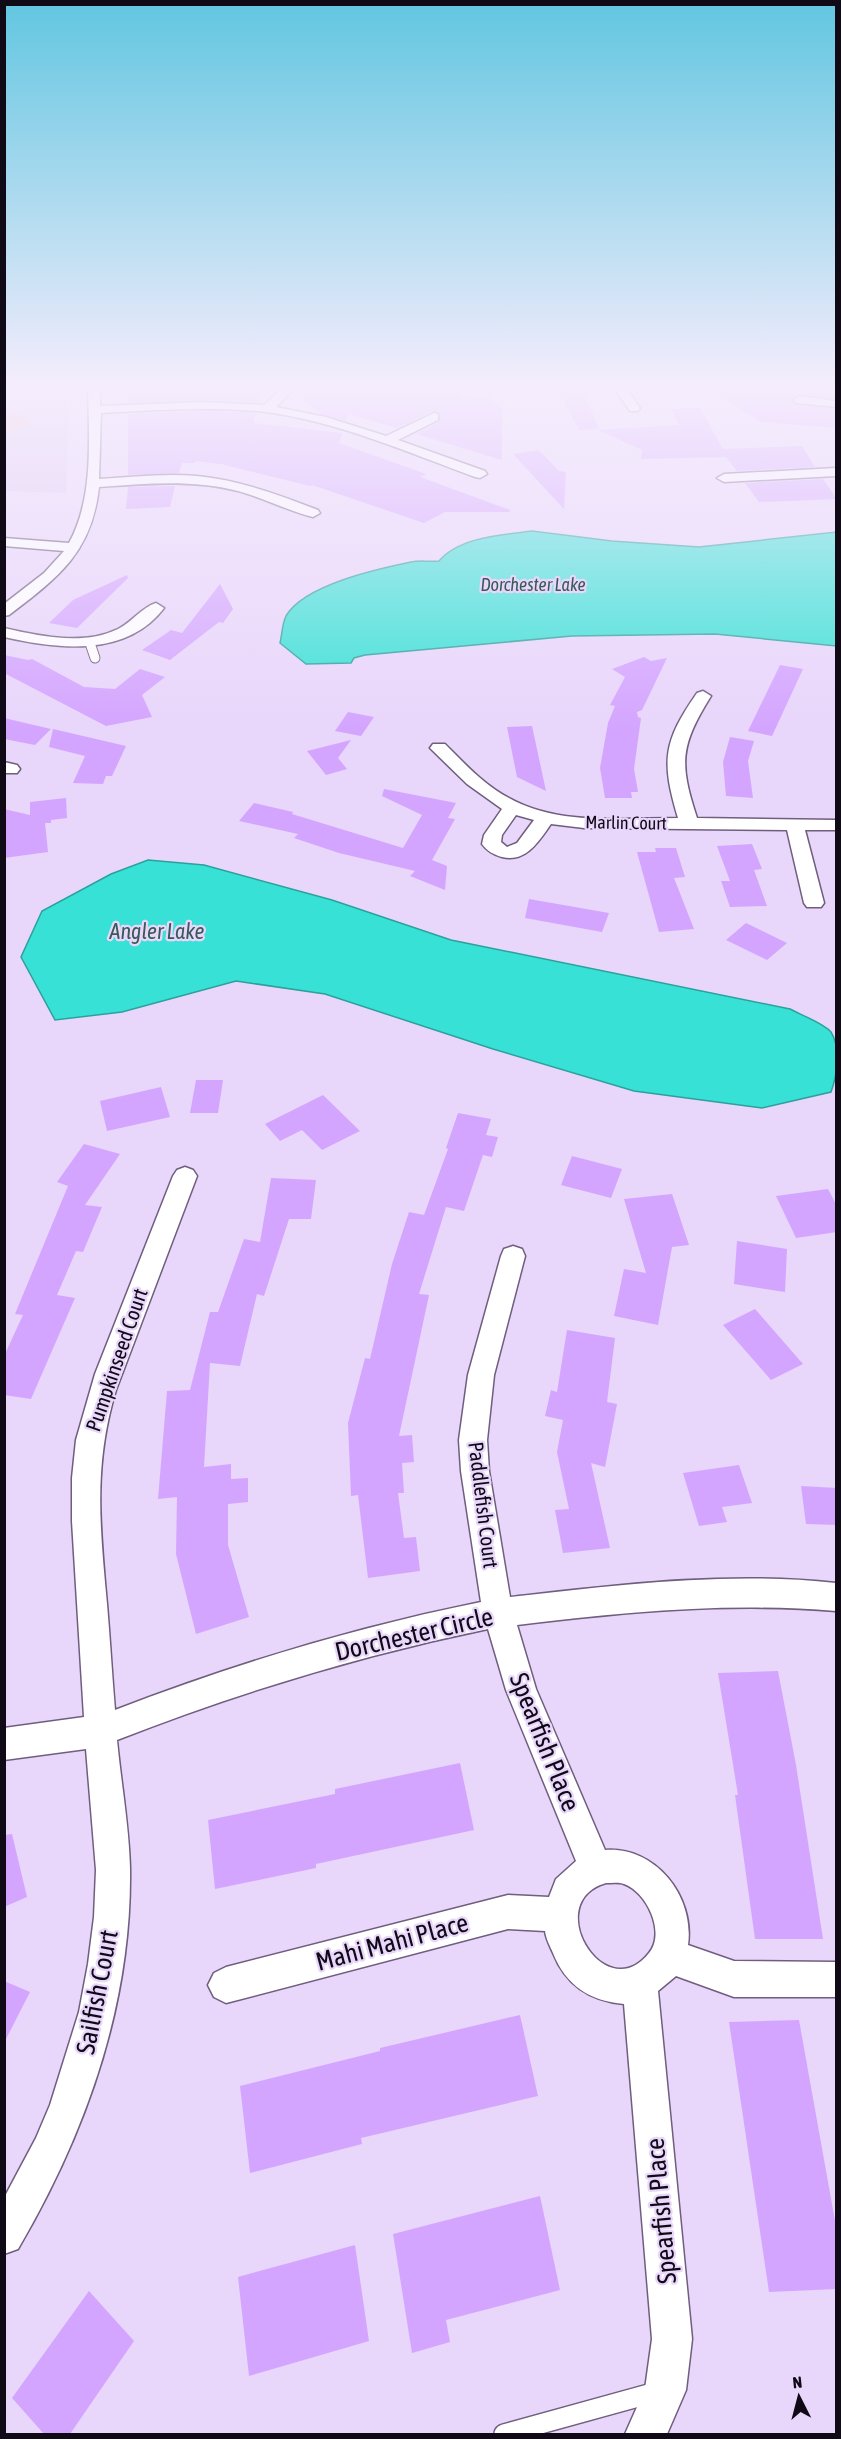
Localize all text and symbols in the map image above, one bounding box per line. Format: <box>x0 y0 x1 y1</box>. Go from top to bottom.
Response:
water label: Dorchester Lake <box>480 574 586 595</box>
street label: Marlin Court <box>585 811 667 834</box>
water label: Angler Lake <box>109 918 204 944</box>
street label: Pumpkinseed Court <box>80 1285 152 1434</box>
street label: Paddlefish Court <box>464 1440 504 1569</box>
street label: Dorchester Circle <box>332 1601 496 1667</box>
street label: Spearfish Place <box>504 1669 586 1815</box>
street label: Mahi Mahi Place <box>313 1907 471 1977</box>
street label: Sailfish Court <box>70 1927 124 2057</box>
street label: Spearfish Place <box>640 2137 682 2285</box>
north arrow <box>769 2367 829 2427</box>
text: N <box>792 2373 803 2392</box>

